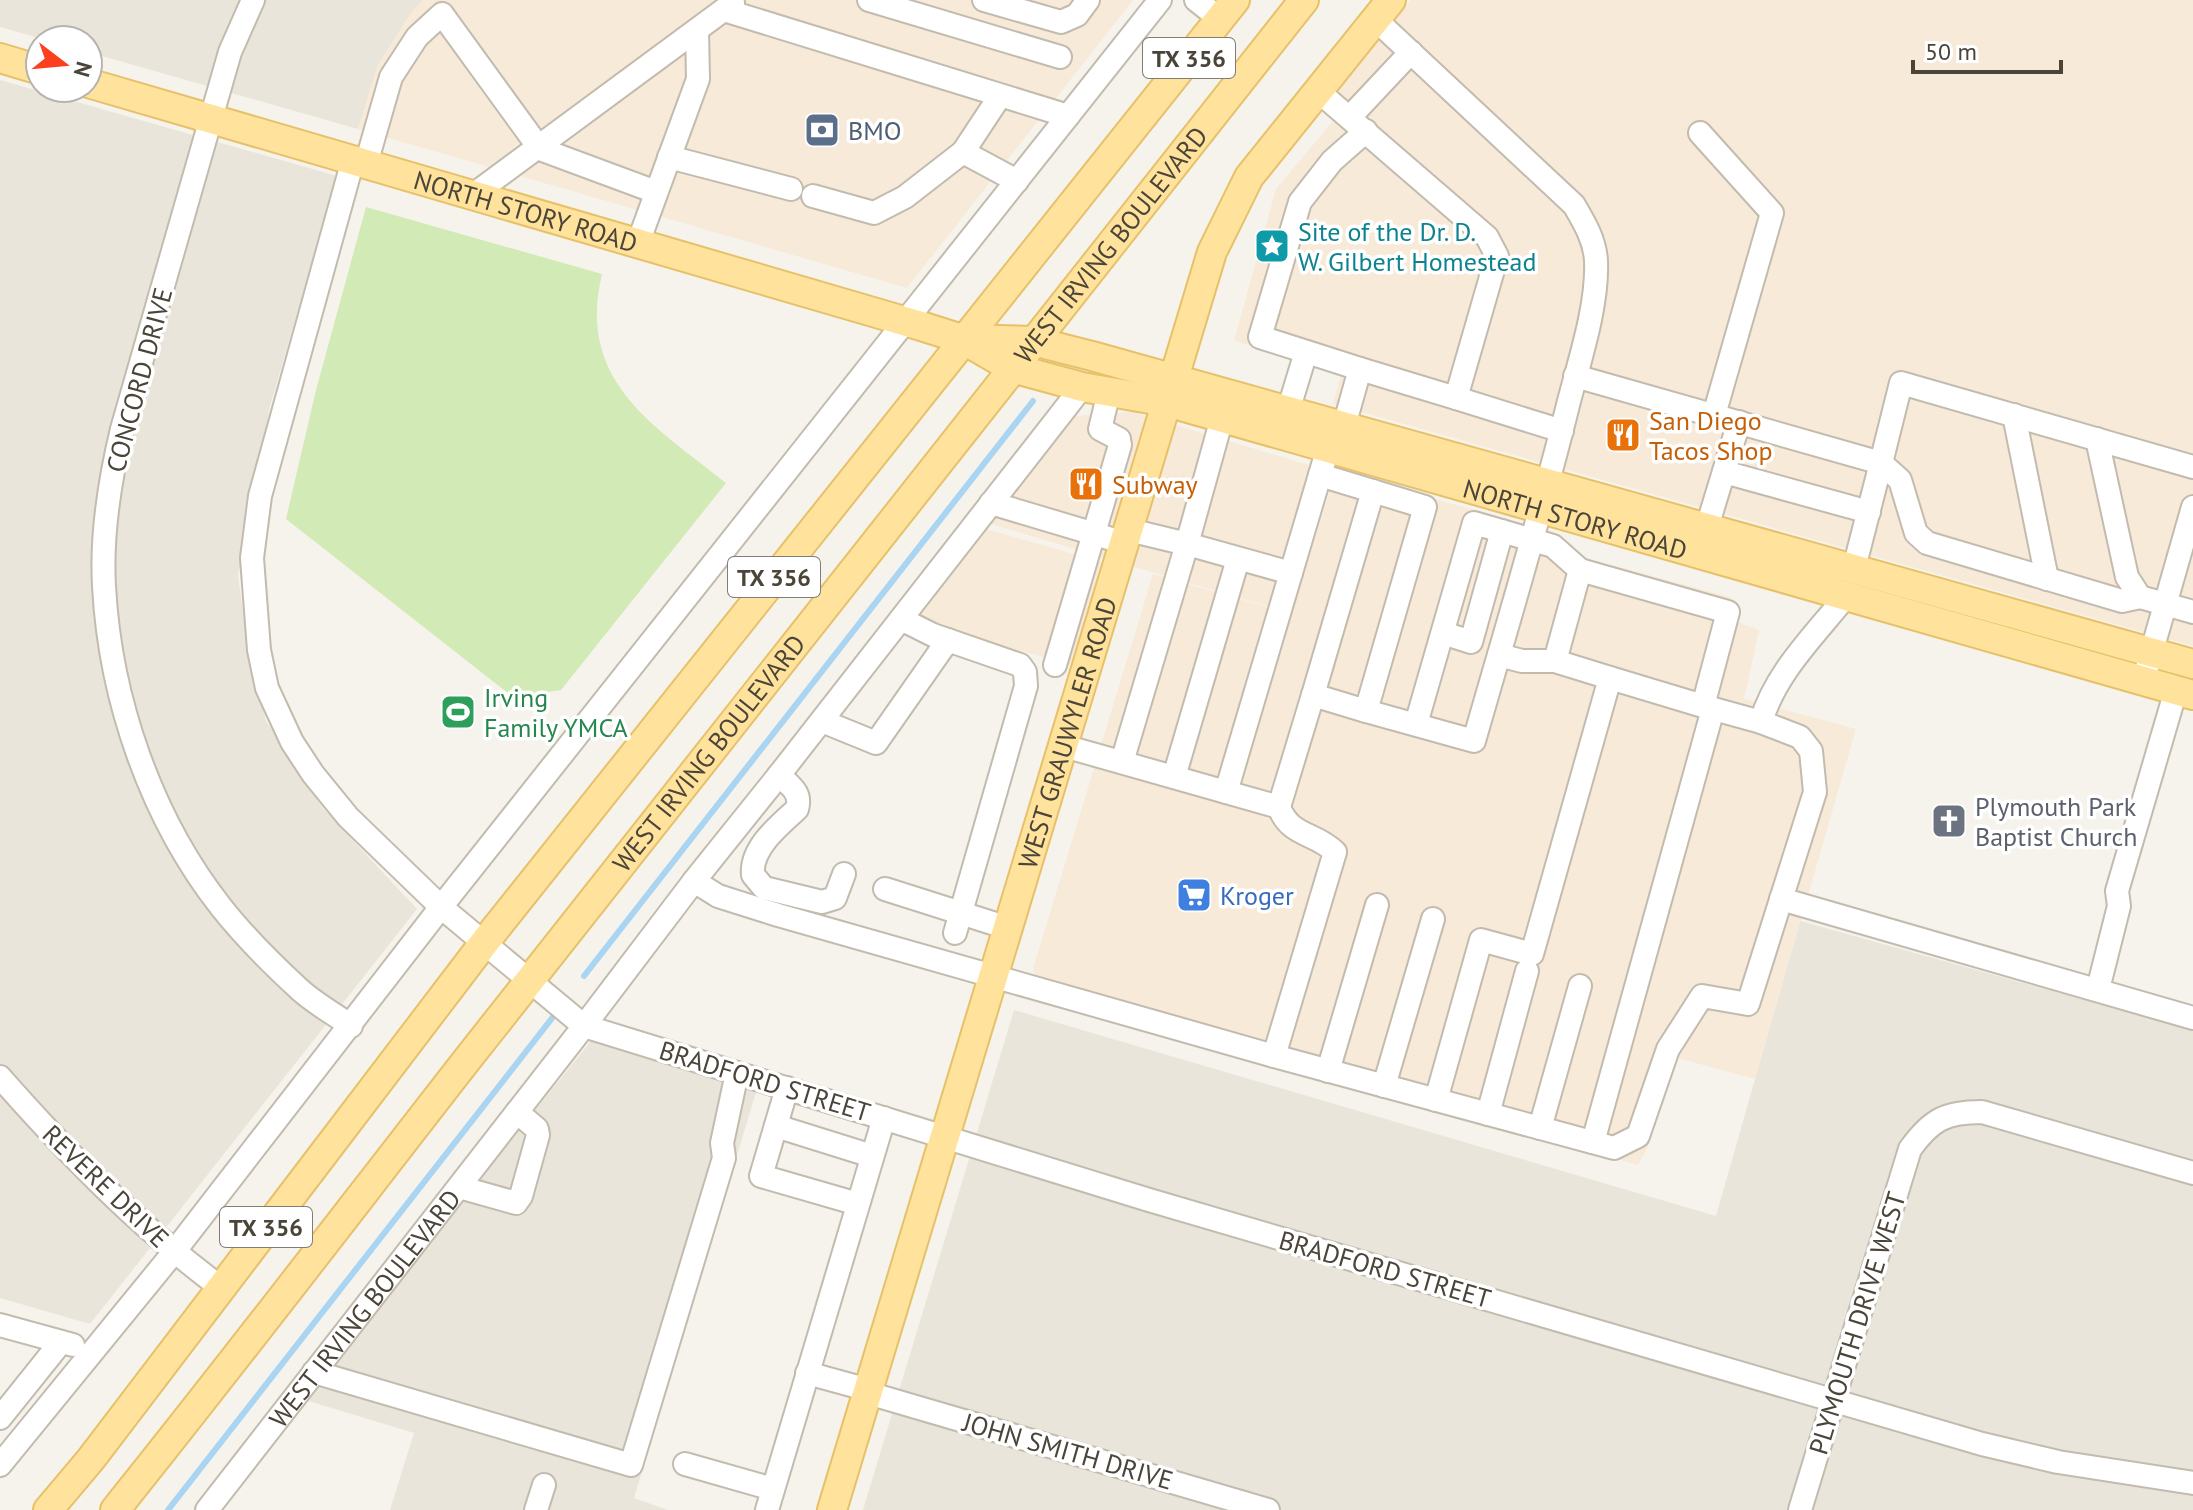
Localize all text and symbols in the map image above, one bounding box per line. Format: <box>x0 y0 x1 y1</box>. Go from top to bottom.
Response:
north arrow <box>24 24 104 104</box>
scale bar <box>1913 24 2061 74</box>
text: 50 m <box>1925 36 1977 67</box>
road number: TX 356 <box>1143 38 1235 78</box>
text: N <box>68 59 99 80</box>
bank icon: BMO <box>803 111 841 149</box>
place label: BMO <box>848 114 902 147</box>
street label: WEST IRVING BOULEVARD <box>1006 119 1214 369</box>
street label: NORTH STORY ROAD <box>410 162 641 259</box>
place label: Site of the Dr. D. W. Gilbert Homestead <box>1298 215 1536 278</box>
place icon: Site of the Dr. D. W. Gilbert Homestead <box>1253 227 1291 265</box>
street label: CONCORD DRIVE <box>99 284 179 476</box>
place label: San Diego Tacos Shop <box>1649 404 1773 467</box>
restaurant icon: San Diego Tacos Shop <box>1604 416 1642 454</box>
restaurant icon: Subway <box>1067 465 1105 503</box>
place label: Subway <box>1112 468 1198 501</box>
street label: NORTH STORY ROAD <box>1460 471 1691 566</box>
road number: TX 356 <box>728 557 820 597</box>
street label: WEST GRAUWYLER ROAD <box>1010 593 1123 872</box>
street label: WEST IRVING BOULEVARD <box>605 628 812 878</box>
place label: Irving Family YMCA <box>484 681 628 744</box>
sports icon: Irving Family YMCA <box>439 693 477 731</box>
place label: Plymouth Park Baptist Church <box>1975 790 2138 853</box>
church icon: Plymouth Park Baptist Church <box>1930 802 1968 840</box>
supermarket icon: Kroger <box>1175 876 1213 914</box>
place label: Kroger <box>1220 879 1294 912</box>
street label: BRADFORD STREET <box>656 1033 874 1129</box>
street label: REVERE DRIVE <box>36 1117 176 1255</box>
street label: WEST IRVING BOULEVARD <box>261 1182 467 1434</box>
street label: PLYMOUTH DRIVE WEST <box>1801 1188 1913 1458</box>
road number: TX 356 <box>220 1207 312 1247</box>
street label: BRADFORD STREET <box>1275 1223 1495 1315</box>
street label: JOHN SMITH DRIVE <box>958 1405 1177 1497</box>

